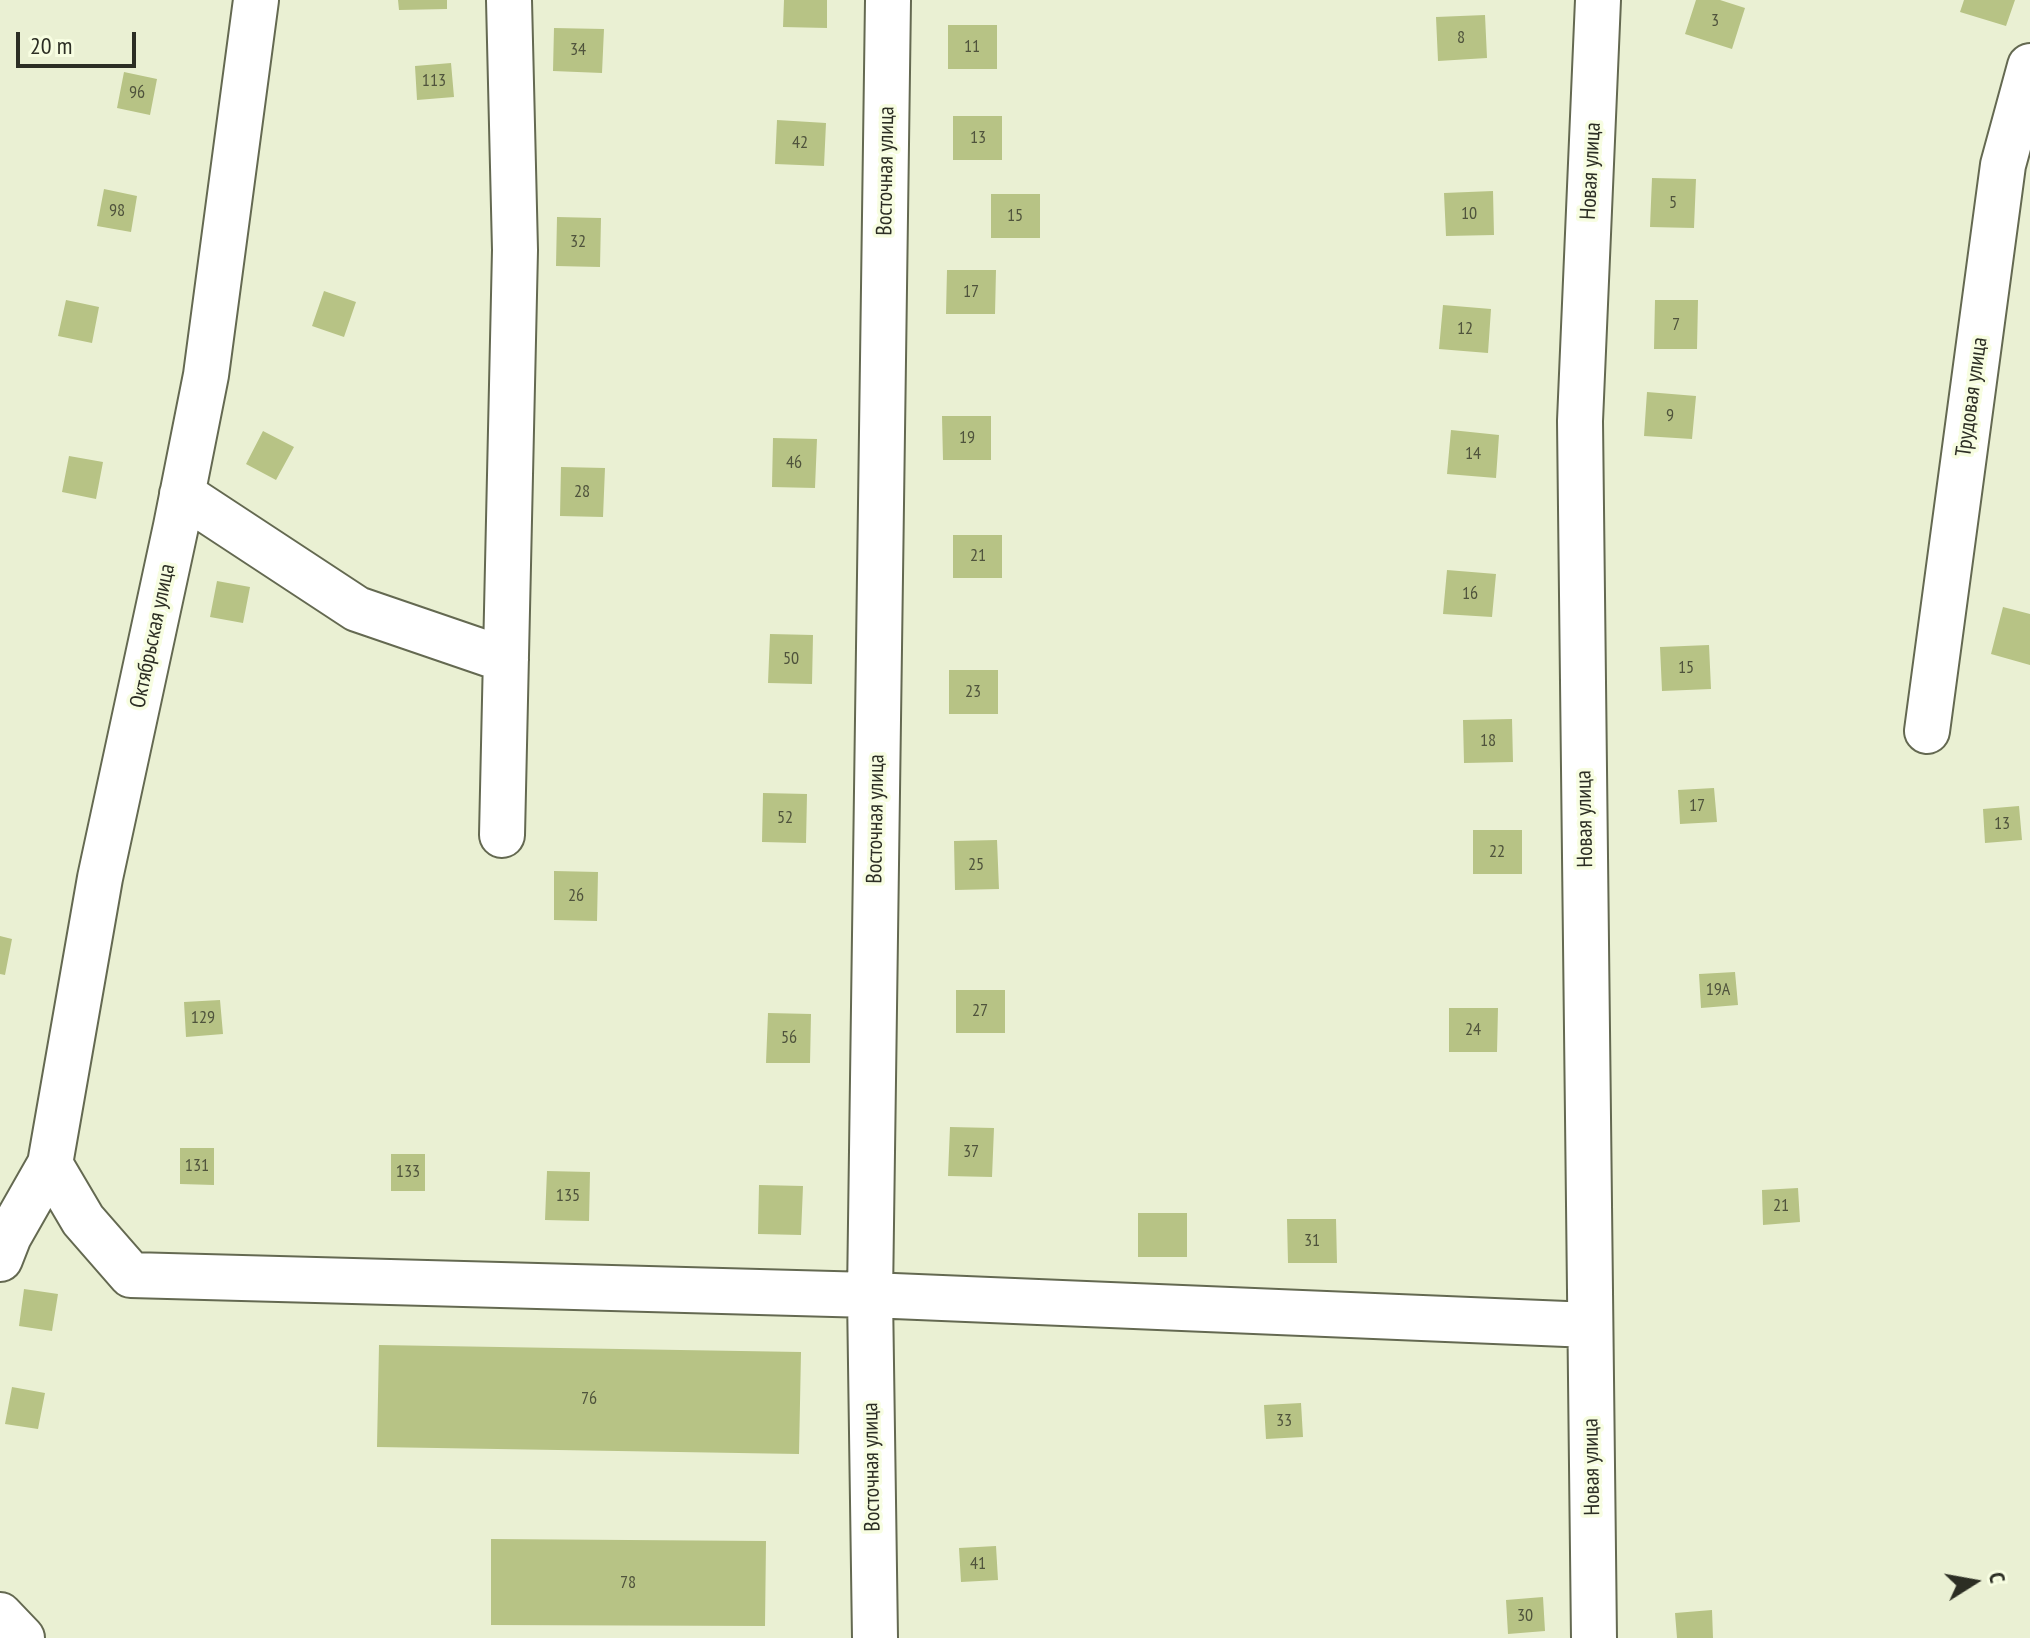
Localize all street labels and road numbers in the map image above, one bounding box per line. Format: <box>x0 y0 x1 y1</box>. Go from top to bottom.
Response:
street label: Восточная улица <box>872 106 900 236</box>
street label: Новая улица <box>1575 122 1607 220</box>
street label: Трудовая улица <box>1951 336 1993 458</box>
street label: Октябрьская улица <box>125 561 181 711</box>
street label: Восточная улица <box>862 754 890 884</box>
street label: Новая улица <box>1571 770 1599 868</box>
street label: Восточная улица <box>858 1402 886 1532</box>
street label: Новая улица <box>1578 1418 1606 1516</box>

